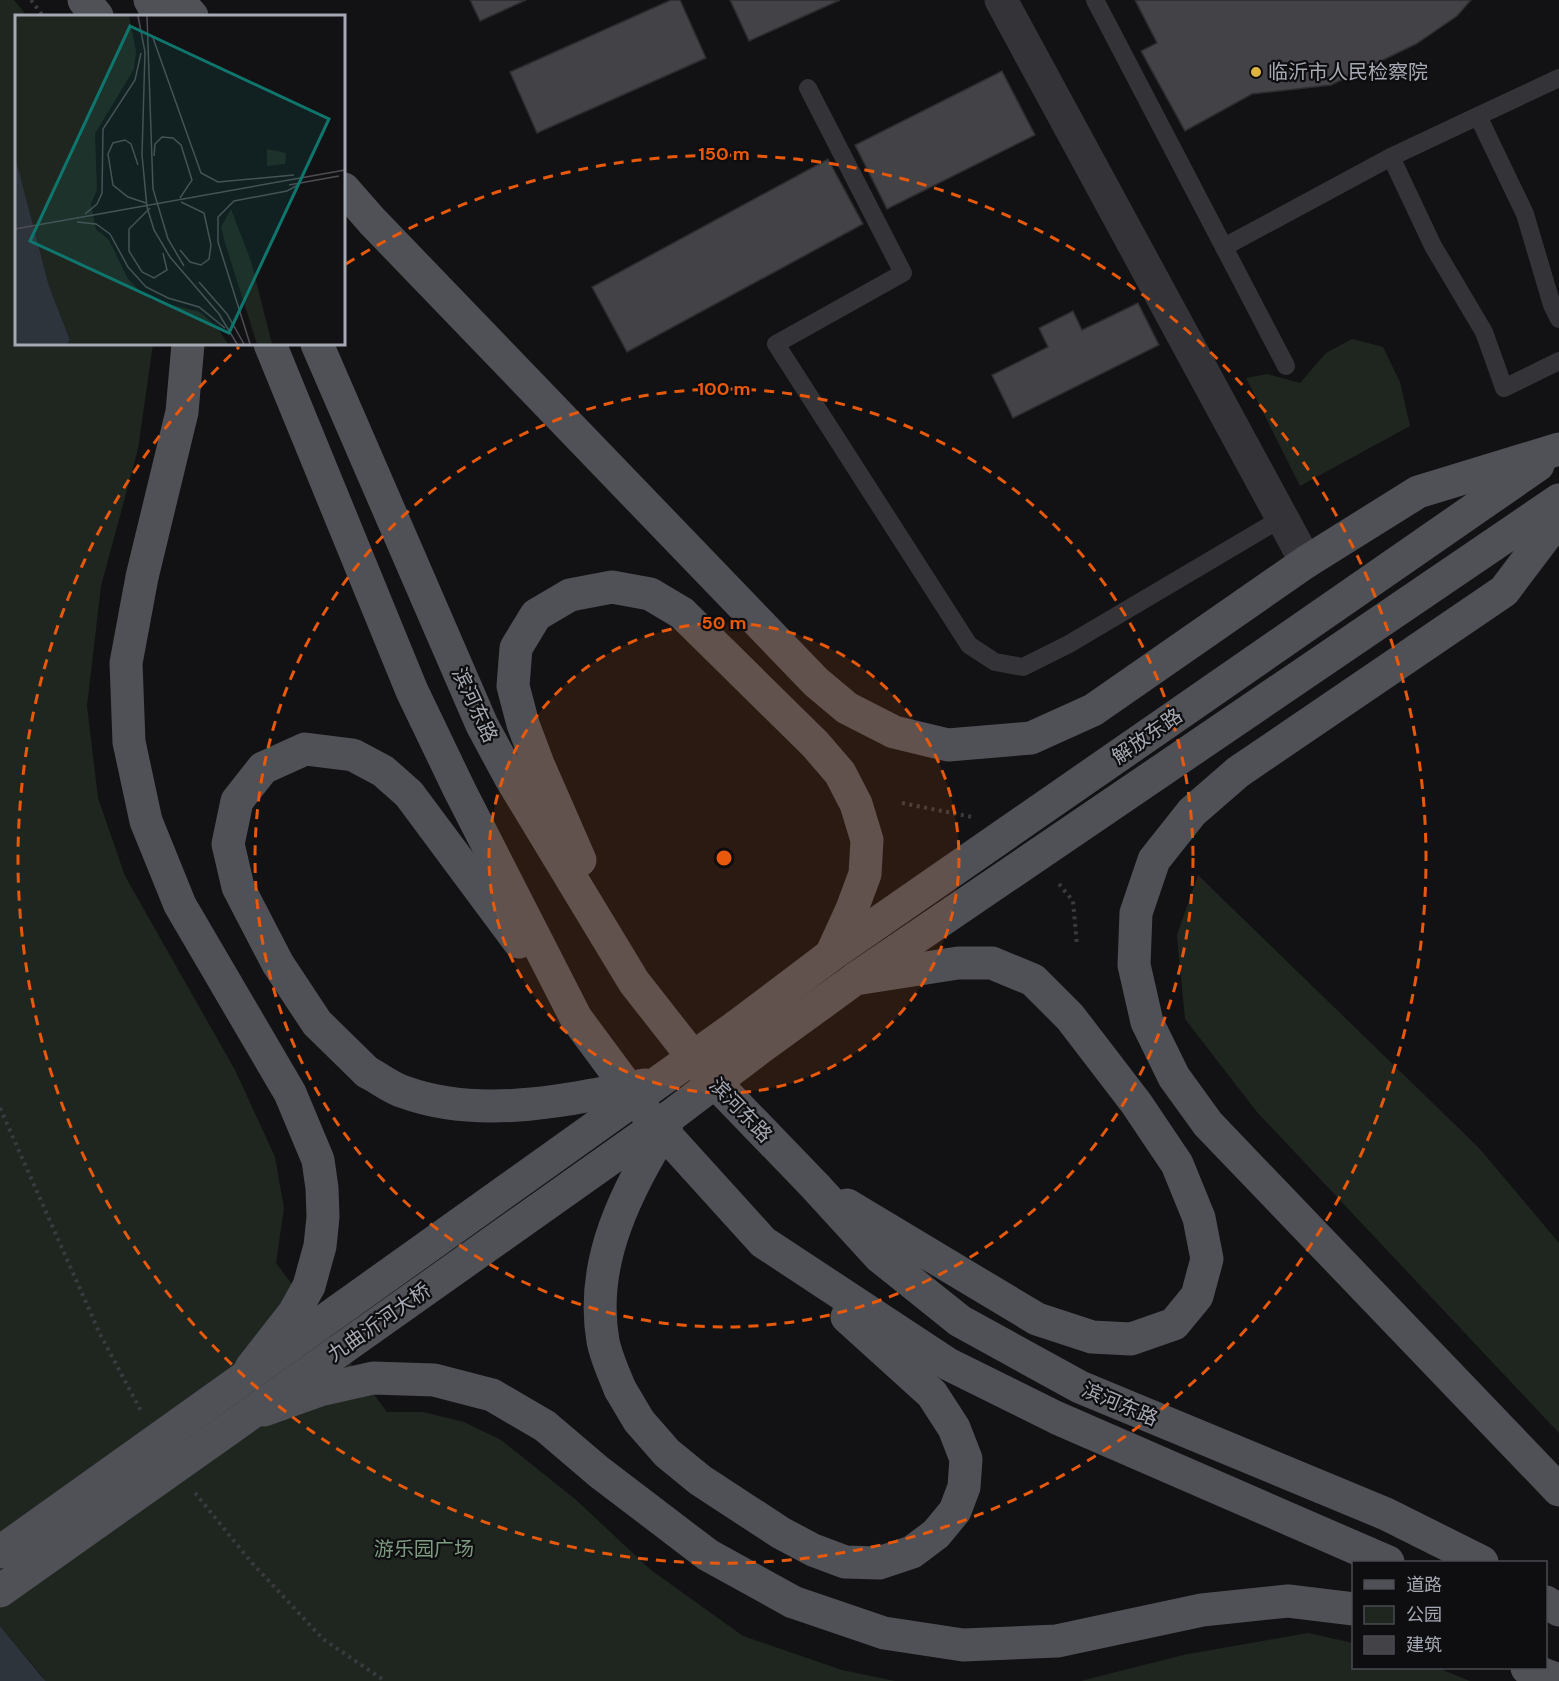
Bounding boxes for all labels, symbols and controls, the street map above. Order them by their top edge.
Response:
inset map [15,15,345,345]
place label: 临沂市人民检察院 [1268,59,1428,85]
marker: 临沂市人民检察院 [1249,65,1263,79]
text: 150 m [698,142,750,166]
text: 100 m [697,377,751,401]
text: 50 m [701,611,747,635]
street label: 滨河东路 [446,663,504,747]
street label: 解放东路 [1107,702,1187,770]
centre of rings [714,848,734,868]
street label: 滨河东路 [704,1072,778,1148]
street label: 九曲沂河大桥 [322,1277,436,1367]
street label: 滨河东路 [1078,1376,1162,1432]
park label: 游乐园广场 [374,1536,474,1562]
legend [1352,1561,1547,1669]
text: 道路 [1406,1573,1442,1597]
text: 公园 [1406,1603,1442,1627]
text: 建筑 [1406,1633,1442,1657]

